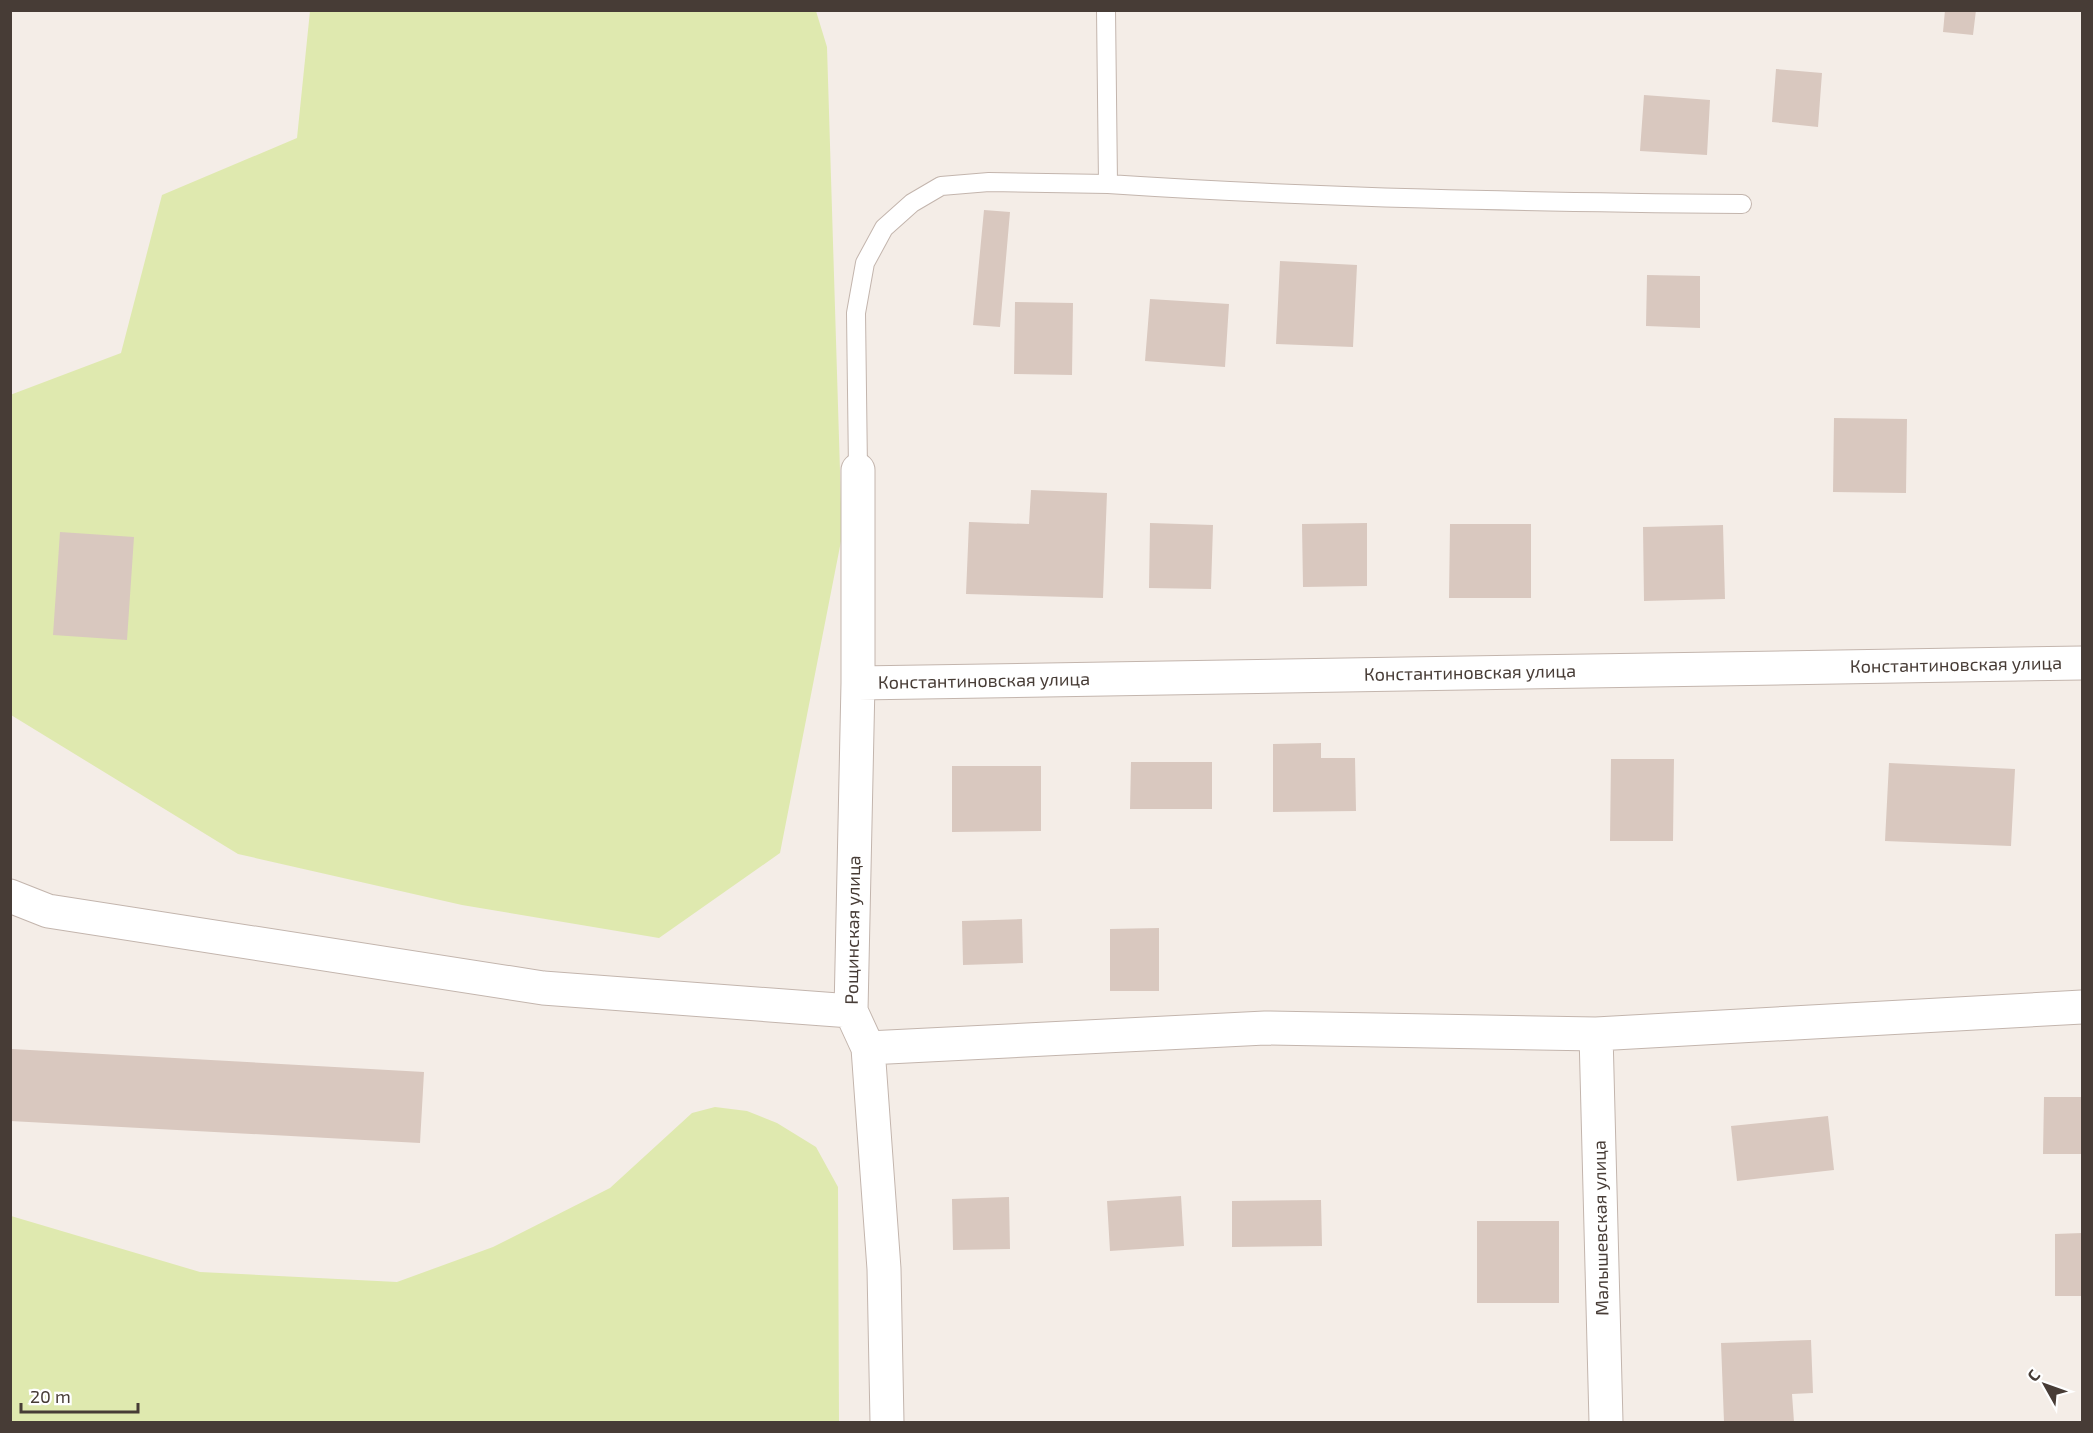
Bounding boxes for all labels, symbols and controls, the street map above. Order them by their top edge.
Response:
street label: Константиновская улица [1850,651,2062,677]
street label: Константиновская улица [1364,659,1576,685]
street label: Константиновская улица [878,667,1090,693]
street label: Рощинская улица [840,855,864,1005]
street label: Малышевская улица [1587,1140,1613,1316]
north arrow [2015,1355,2075,1415]
text: С [2023,1365,2043,1385]
scale bar [21,1376,138,1414]
text: 20 m [30,1385,71,1407]

